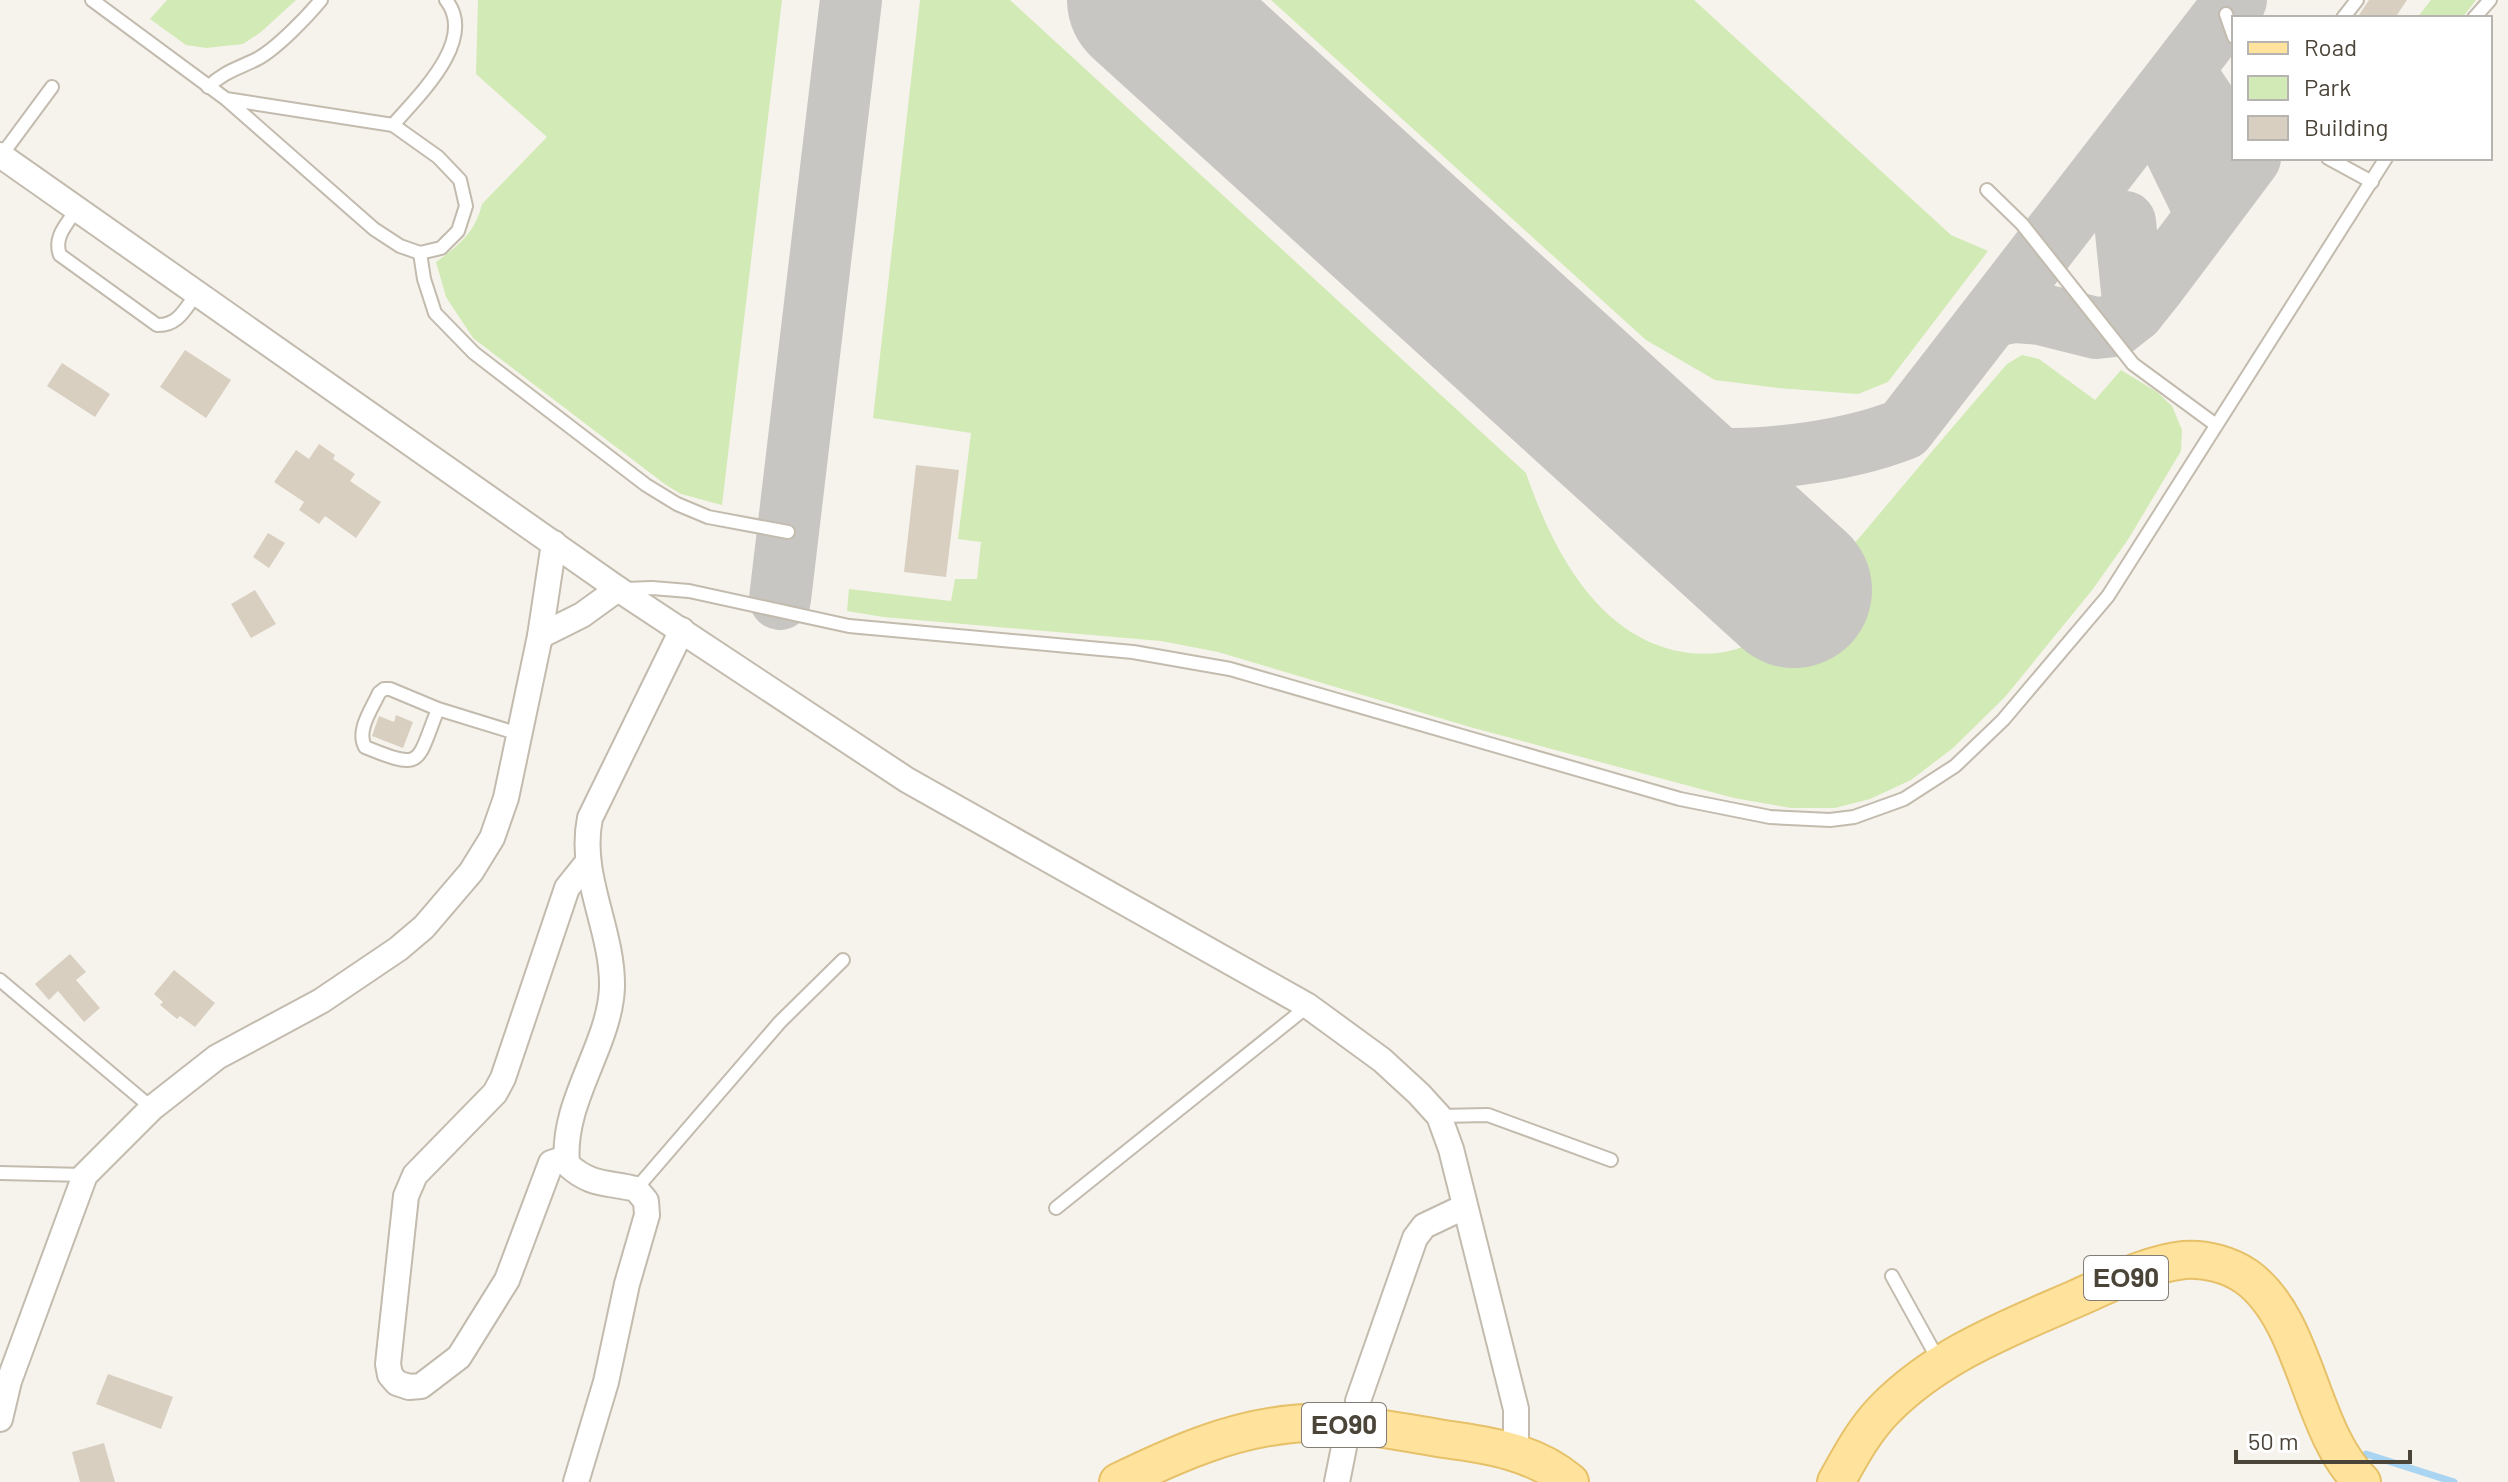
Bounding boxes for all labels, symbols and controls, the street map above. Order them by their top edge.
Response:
legend [2232,16,2492,160]
text: Road [2304,32,2357,61]
text: Park [2304,72,2351,101]
text: Building [2304,112,2388,141]
road number: ΕΟ90 [2084,1256,2168,1300]
road number: ΕΟ90 [1302,1403,1386,1447]
scale bar [2236,1414,2410,1464]
text: 50 m [2248,1426,2299,1455]

